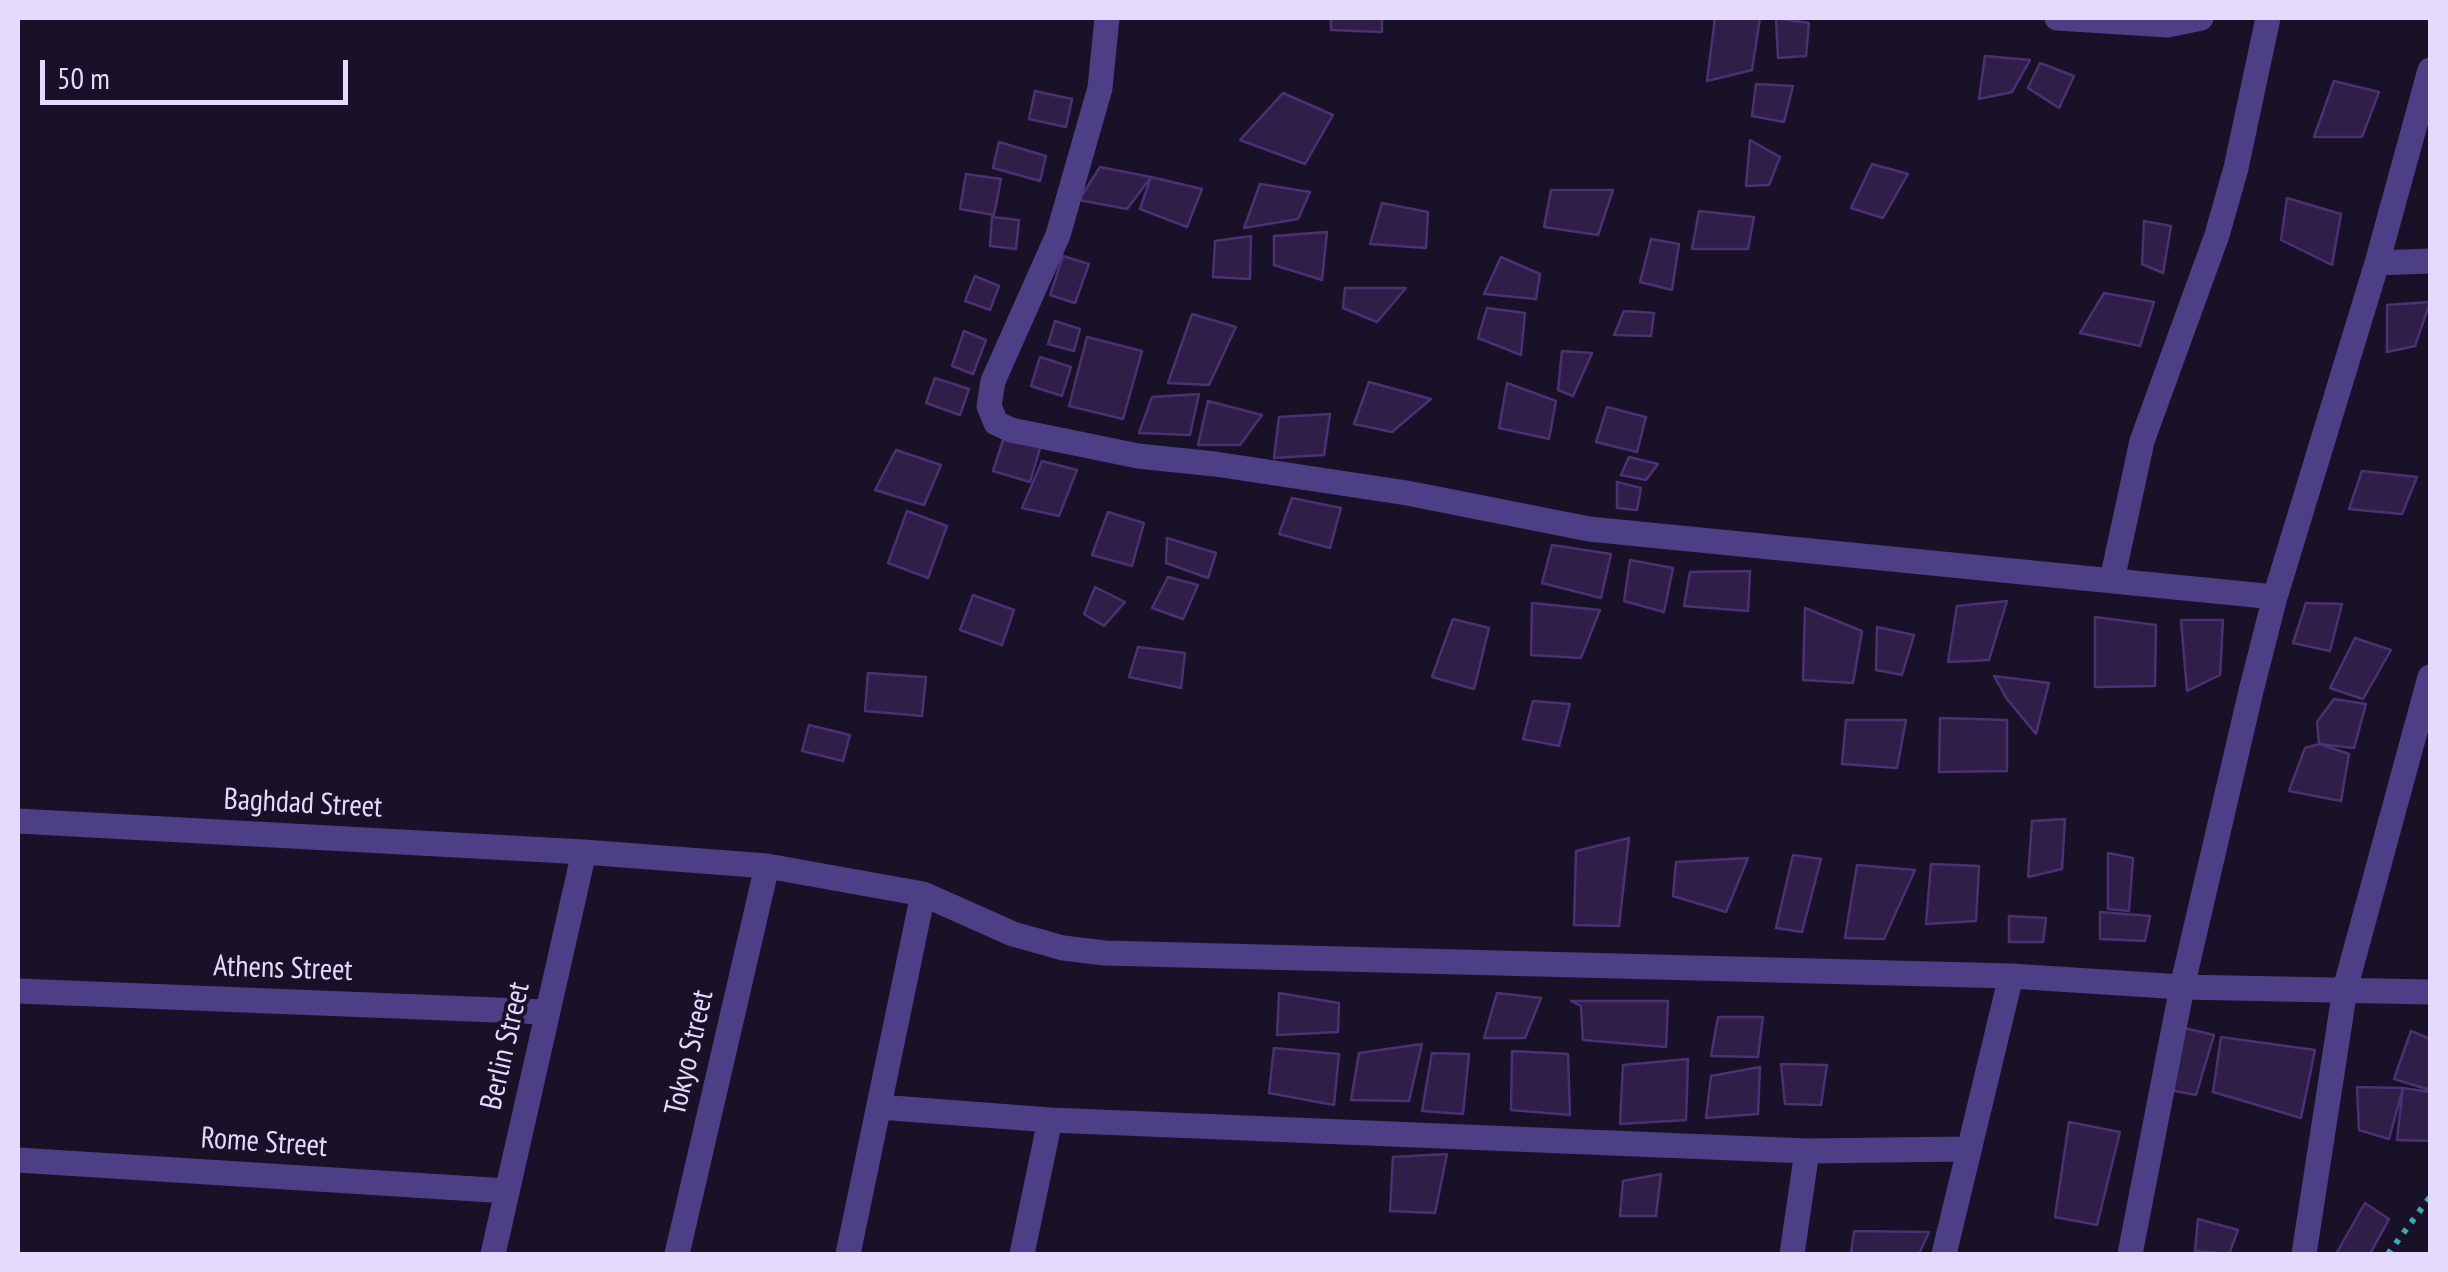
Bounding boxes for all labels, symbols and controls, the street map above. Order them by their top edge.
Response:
scale bar [45,40,352,102]
text: 50 m [57,58,110,97]
street label: Baghdad Street [223,782,383,826]
street label: Athens Street [213,949,353,989]
street label: Berlin Street [474,979,538,1113]
street label: Tokyo Street [658,987,722,1119]
street label: Rome Street [200,1121,328,1165]

